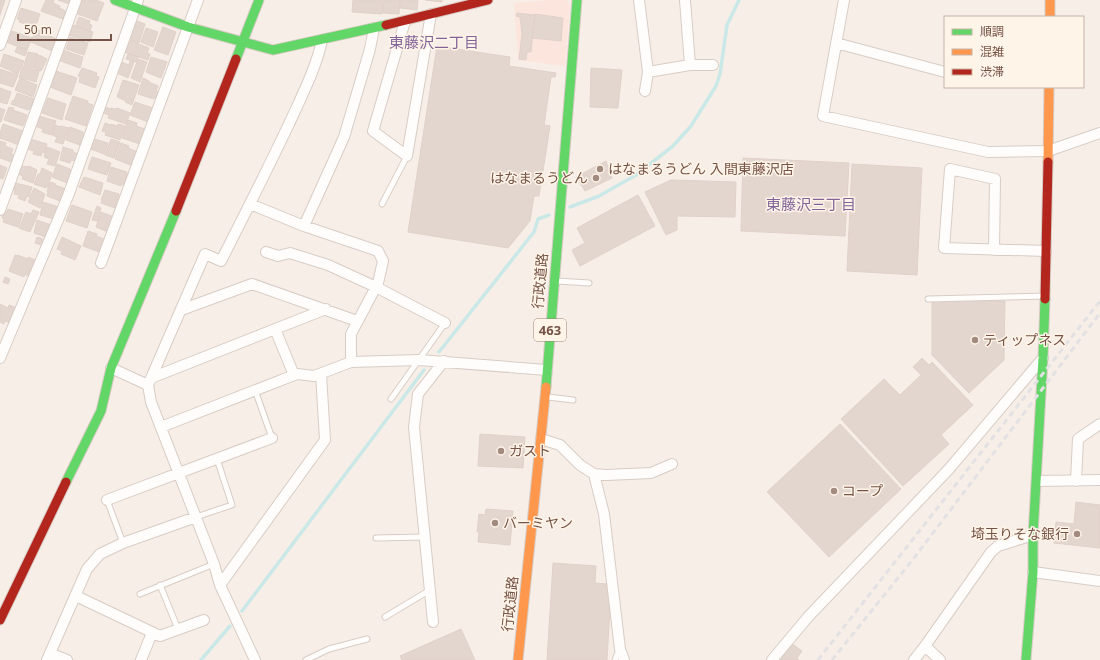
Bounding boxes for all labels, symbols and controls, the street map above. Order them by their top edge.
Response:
scale bar [18,16,111,42]
legend [944,16,1084,88]
text: 50 m [24,21,52,38]
text: 順調 [980,23,1004,40]
district label: 東藤沢二丁目 [389,32,479,52]
text: 混雑 [980,43,1004,60]
text: 渋滞 [980,63,1004,80]
place label: はなまるうどん 入間東藤沢店 [608,159,794,178]
marker: はなまるうどん 入間東藤沢店 [595,164,605,174]
place label: はなまるうどん [490,168,588,187]
marker: はなまるうどん [591,173,601,183]
district label: 東藤沢三丁目 [766,194,856,214]
street label: 行政道路 [528,252,551,310]
road number: 463 [534,319,566,341]
place label: ティップネス [983,330,1066,349]
marker: ティップネス [970,335,980,345]
place label: ガスト [509,441,551,460]
marker: ガスト [496,446,506,456]
place label: コープ [842,481,883,500]
marker: コープ [829,486,839,496]
place label: バーミヤン [503,513,573,532]
marker: バーミヤン [490,518,500,528]
place label: 埼玉りそな銀行 [971,524,1069,543]
marker: 埼玉りそな銀行 [1072,529,1082,539]
street label: 行政道路 [497,575,522,633]

